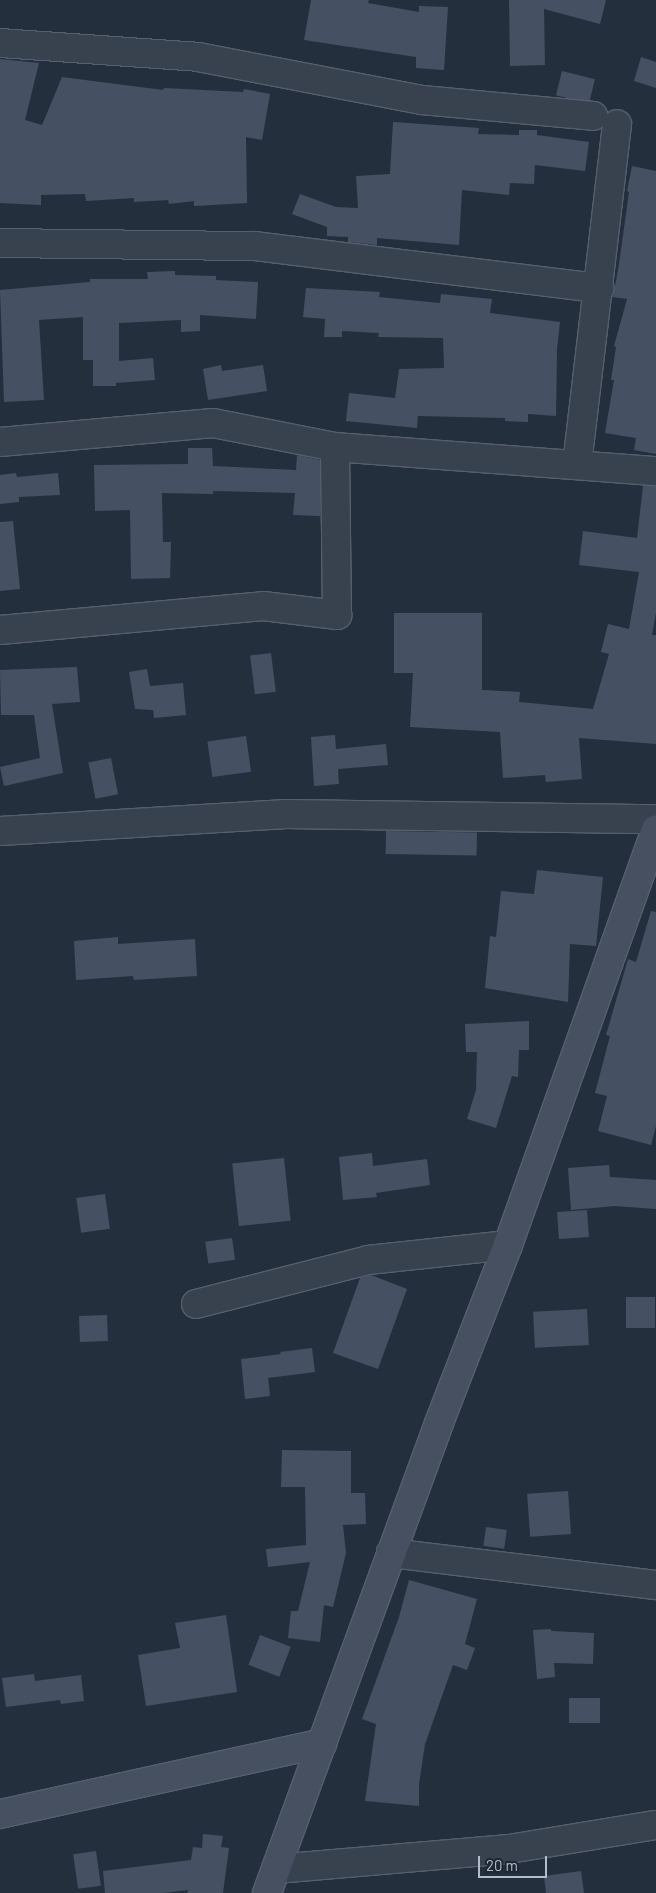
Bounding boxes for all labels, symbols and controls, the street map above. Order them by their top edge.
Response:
scale bar [481,1846,550,1878]
text: 20 m [486,1856,518,1874]

